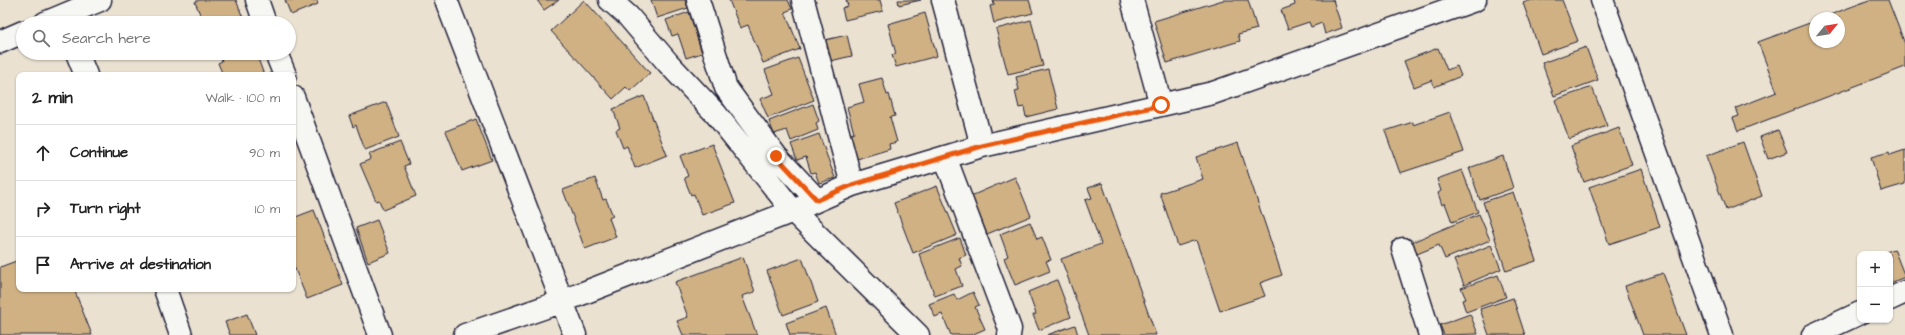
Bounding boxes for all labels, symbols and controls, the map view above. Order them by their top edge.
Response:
north arrow [1809,12,1845,48]
search box [16,16,296,60]
icon: search [30,27,52,49]
text: Search here [62,28,151,49]
text: 2 min [32,86,73,110]
text: Walk · 100 m [206,89,280,107]
route start [1152,96,1170,114]
icon: ahead [32,142,54,164]
text: Continue [70,142,128,163]
text: 90 m [249,144,280,162]
route end [767,147,785,165]
icon: right [32,198,54,220]
text: Turn right [70,198,141,219]
text: 10 m [255,200,280,218]
map controls [1857,251,1893,323]
button: + [1857,251,1893,287]
icon: arrive [32,254,54,276]
text: Arrive at destination [70,254,211,275]
button: − [1857,287,1893,323]

